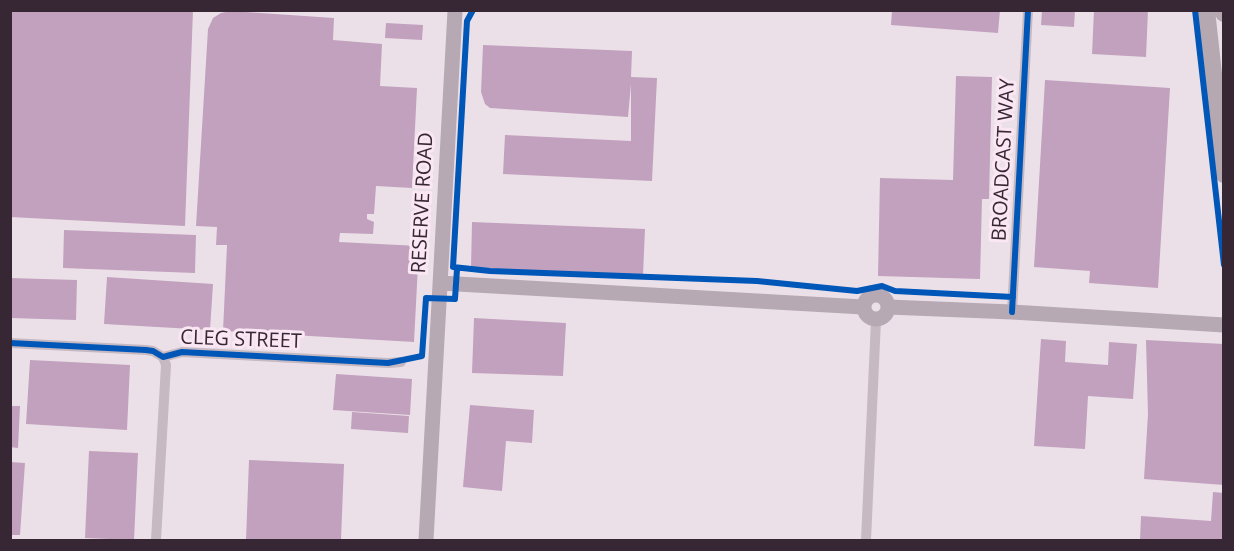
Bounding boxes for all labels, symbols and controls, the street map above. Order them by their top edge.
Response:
street label: BROADCAST WAY [988,78,1020,242]
street label: RESERVE ROAD [407,132,439,274]
street label: CLEG STREET [180,326,302,354]

